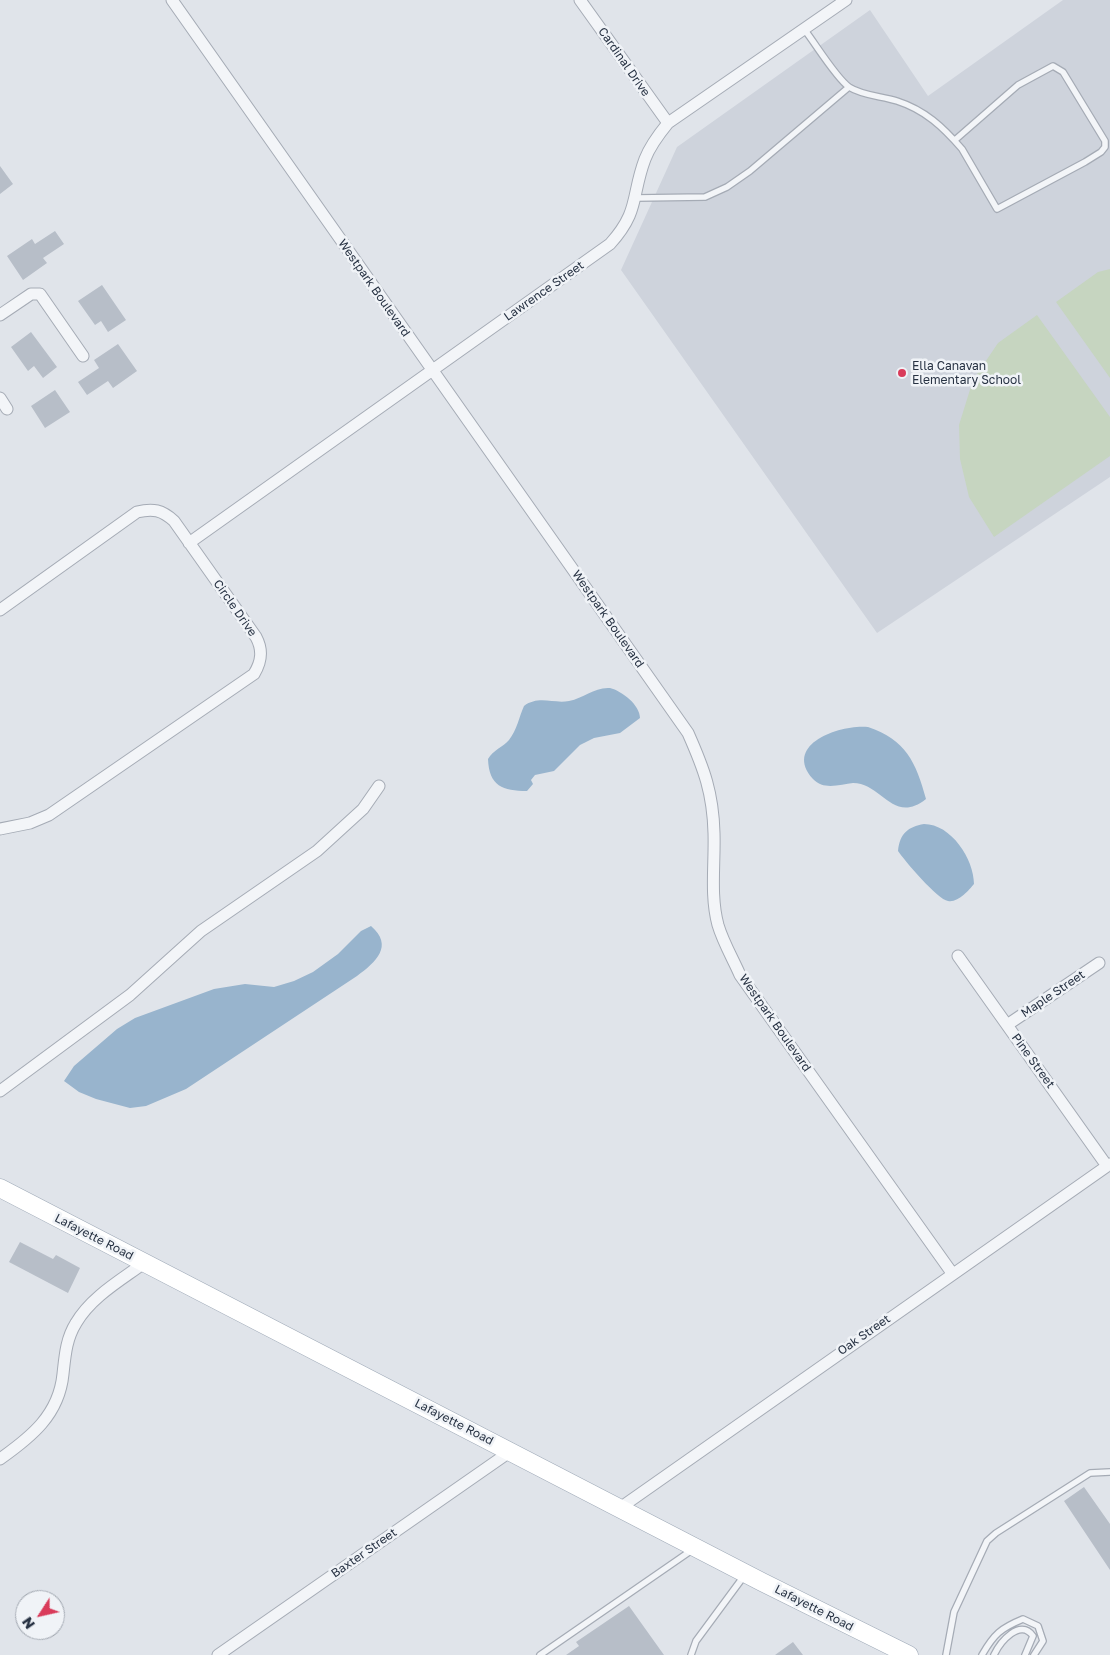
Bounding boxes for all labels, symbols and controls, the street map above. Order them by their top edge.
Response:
street label: Cardinal Drive [595,25,653,99]
street label: Westpark Boulevard [335,236,413,340]
street label: Lawrence Street [501,258,587,324]
place label: Ella Canavan Elementary School [912,359,1021,387]
marker: Ella Canavan Elementary School [896,367,908,379]
street label: Westpark Boulevard [569,567,647,671]
street label: Circle Drive [210,577,260,639]
street label: Maple Street [1018,967,1088,1021]
street label: Westpark Boulevard [736,971,814,1075]
street label: Pine Street [1008,1031,1058,1091]
street label: Lafayette Road [52,1211,136,1263]
street label: Oak Street [835,1312,893,1358]
street label: Lafayette Road [412,1396,496,1448]
street label: Baxter Street [328,1525,400,1581]
street label: Lafayette Road [772,1582,856,1634]
north arrow [15,1590,65,1640]
text: N [18,1614,38,1633]

